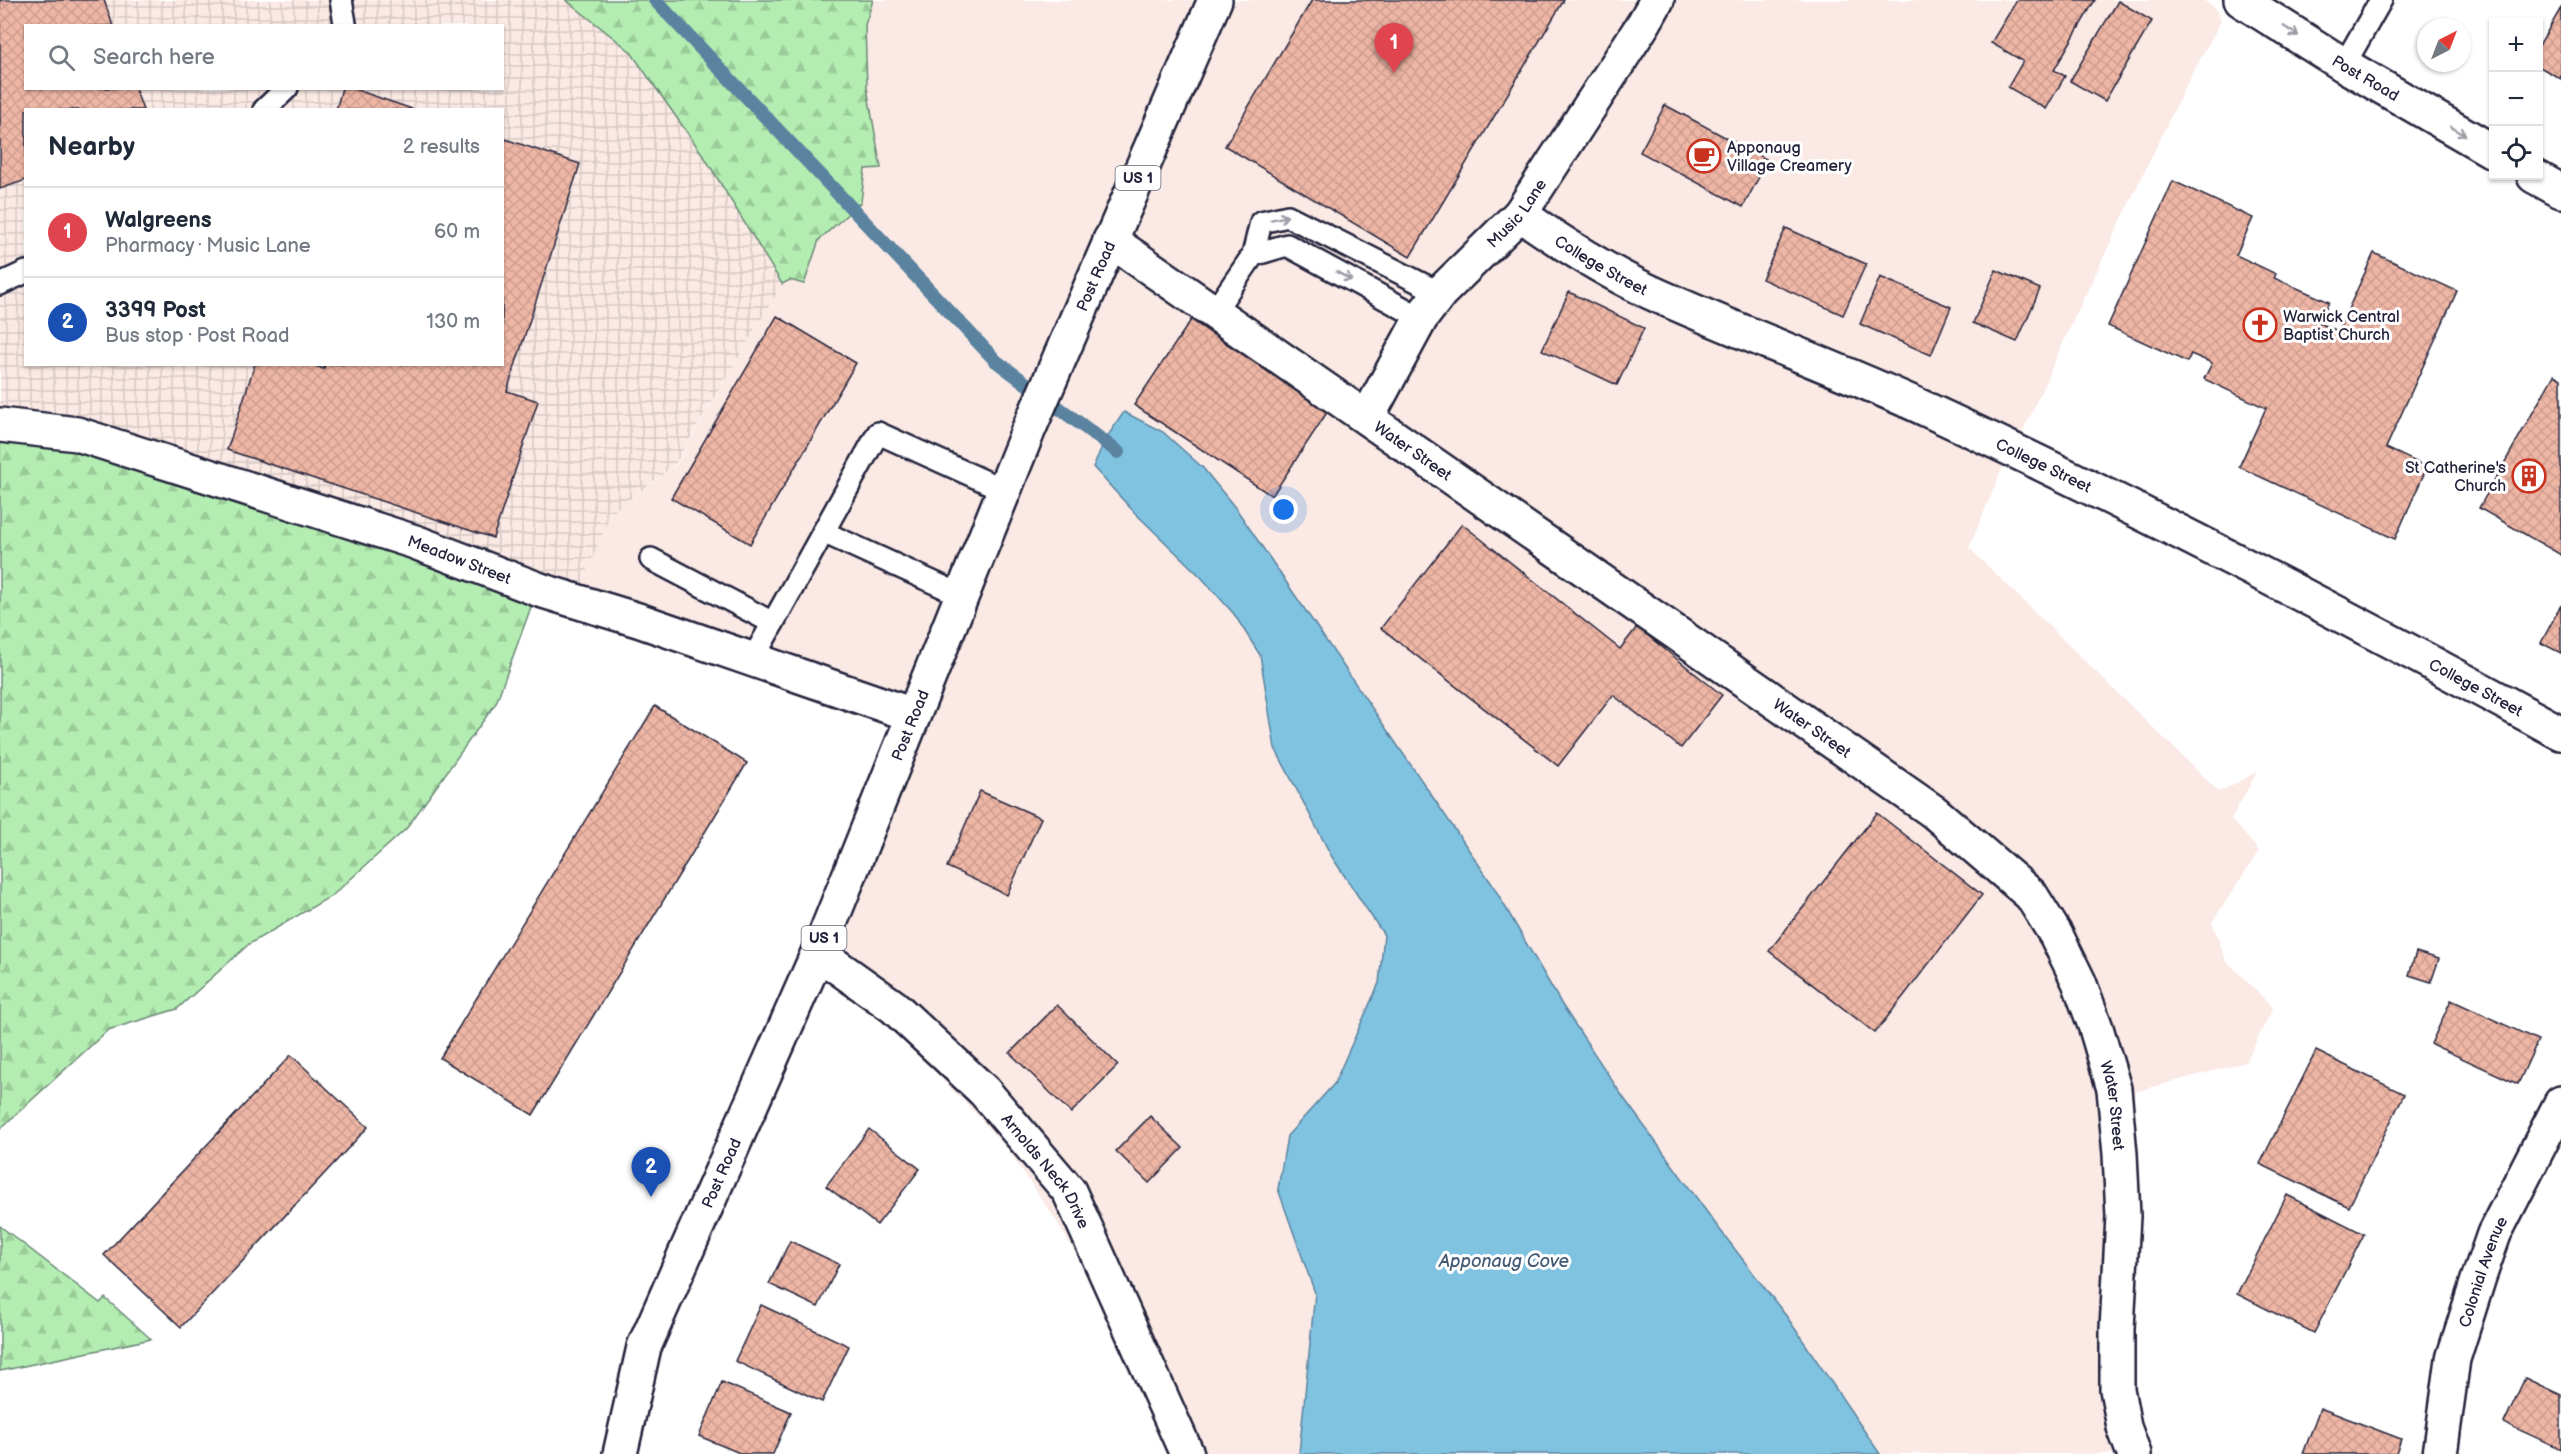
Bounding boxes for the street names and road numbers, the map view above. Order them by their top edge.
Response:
street label: Post Road [2328,52,2402,106]
road number: US 1 [1116,166,1160,190]
street label: Music Lane [1484,175,1551,252]
street label: College Street [1551,232,1650,300]
street label: Post Road [1073,239,1120,315]
street label: Water Street [1370,418,1455,485]
street label: College Street [1992,435,2094,497]
street label: Meadow Street [405,532,513,589]
street label: College Street [2425,655,2526,721]
street label: Post Road [888,688,934,764]
street label: Water Street [1769,695,1854,762]
road number: US 1 [802,926,846,950]
street label: Water Street [2095,1059,2128,1151]
street label: Arnolds Neck Drive [997,1111,1093,1232]
street label: Post Road [699,1136,746,1211]
street label: Colonial Avenue [2456,1213,2513,1330]

